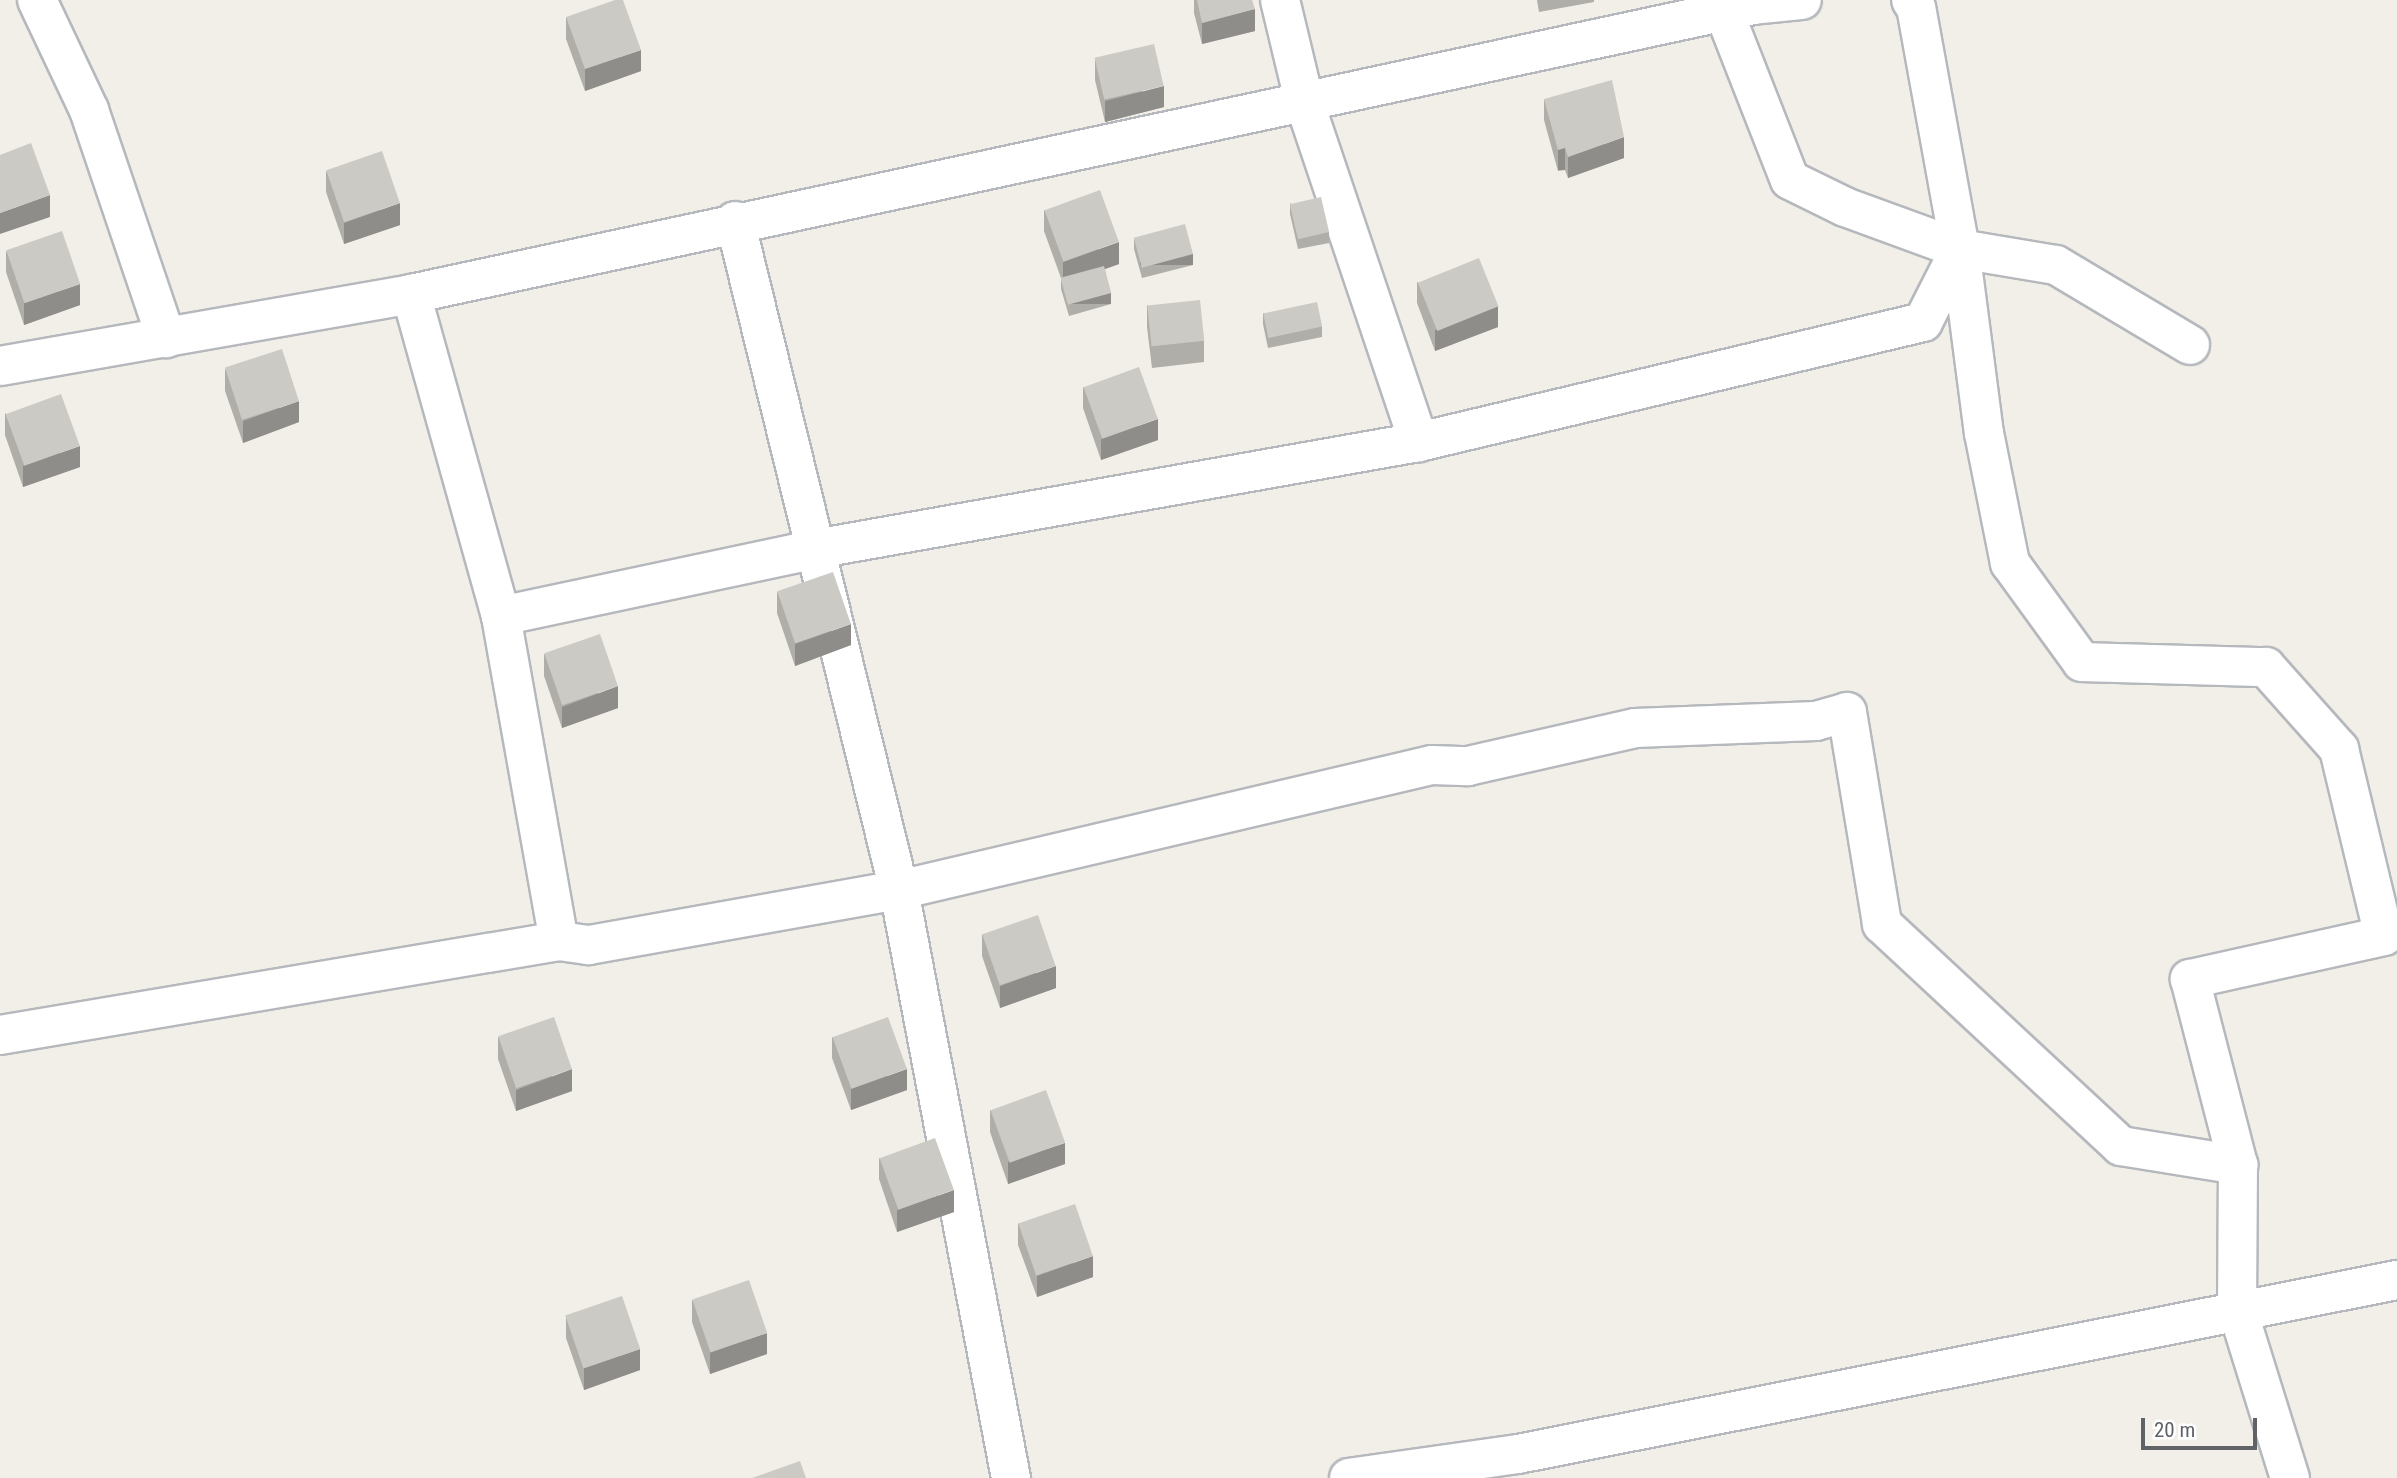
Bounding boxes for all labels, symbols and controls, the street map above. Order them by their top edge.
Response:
scale bar [2145,1404,2260,1448]
text: 20 m [2154,1418,2195,1442]

